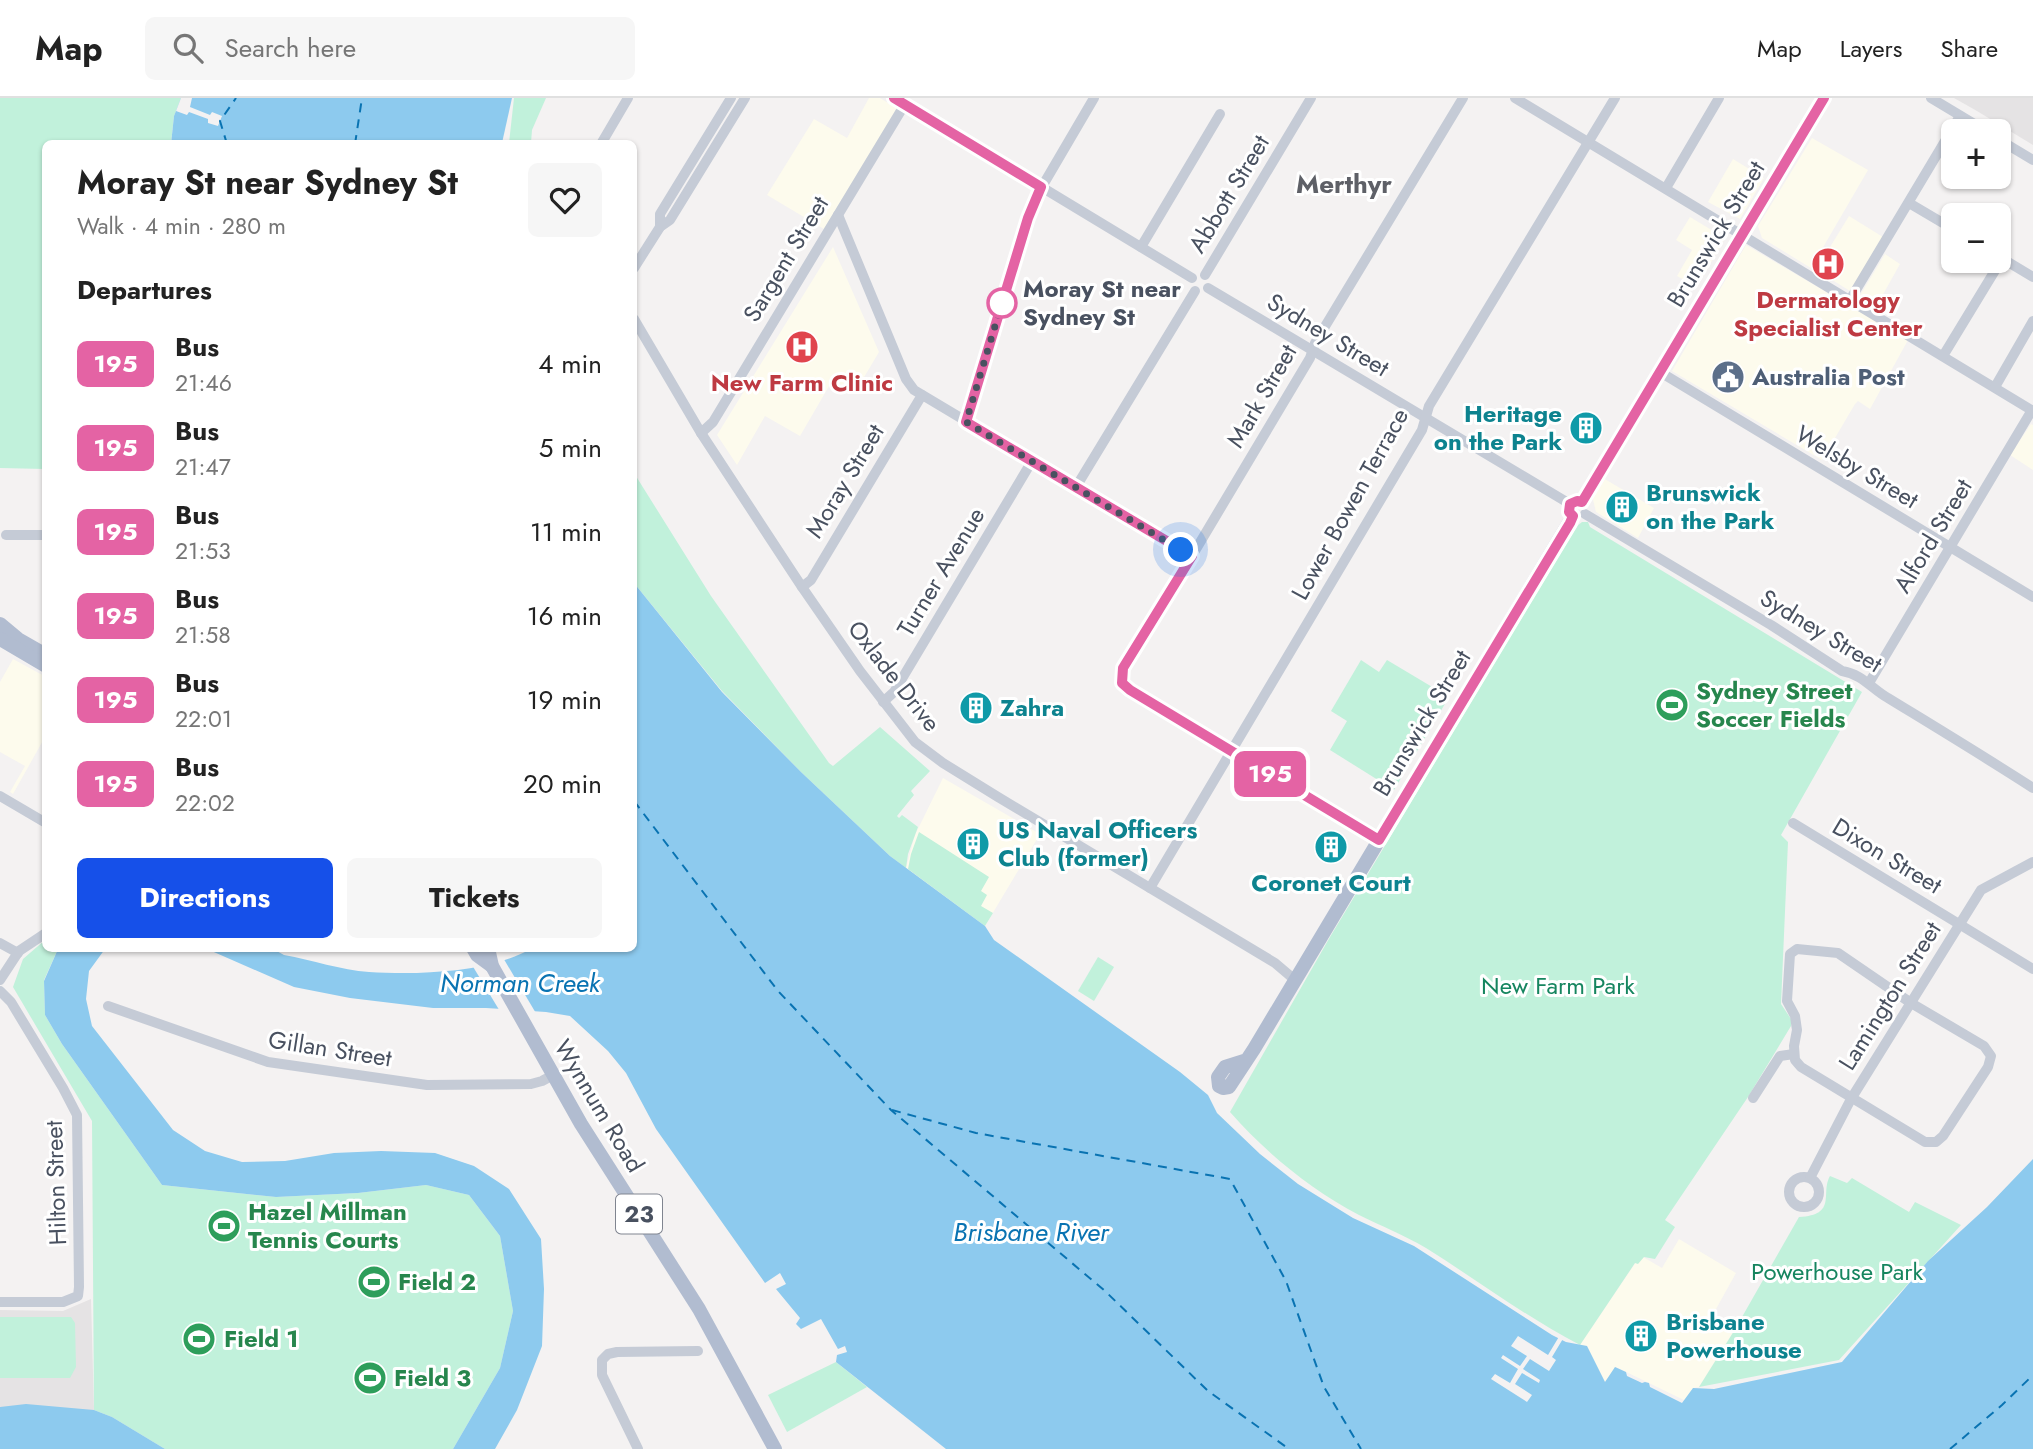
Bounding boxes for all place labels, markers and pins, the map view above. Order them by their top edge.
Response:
hospital icon: Dermatology Specialist Center [1809,245,1847,283]
place label: Moray St near Sydney St [1023,271,1181,334]
place label: Dermatology Specialist Center [1733,282,1923,345]
marker: Moray St near Sydney St [987,288,1017,318]
hospital icon: New Farm Clinic [783,328,821,366]
public building icon: Australia Post [1709,358,1747,396]
place label: Australia Post [1751,359,1905,394]
place label: New Farm Clinic [711,365,893,400]
place label: Heritage on the Park [1434,396,1562,459]
building icon: Heritage on the Park [1567,409,1605,447]
place label: Brunswick on the Park [1646,475,1774,538]
building icon: Brunswick on the Park [1603,488,1641,526]
place label: Sydney Street Soccer Fields [1696,673,1853,736]
sports icon: Sydney Street Soccer Fields [1653,686,1691,724]
building icon: Zahra [957,689,995,727]
place label: Zahra [1000,690,1064,725]
place label: US Naval Officers Club (former) [998,812,1197,875]
building icon: US Naval Officers Club (former) [954,825,992,863]
building icon: Coronet Court [1312,828,1350,866]
place label: Coronet Court [1251,865,1411,900]
place label: Hazel Millman Tennis Courts [248,1194,407,1257]
sports icon: Hazel Millman Tennis Courts [205,1207,243,1245]
sports icon: Field 2 [355,1263,393,1301]
place label: Field 2 [398,1264,476,1299]
place label: Brisbane Powerhouse [1666,1304,1802,1367]
building icon: Brisbane Powerhouse [1622,1317,1660,1355]
sports icon: Field 1 [180,1320,218,1358]
place label: Field 1 [224,1321,298,1356]
sports icon: Field 3 [351,1359,389,1397]
place label: Field 3 [394,1360,471,1395]

